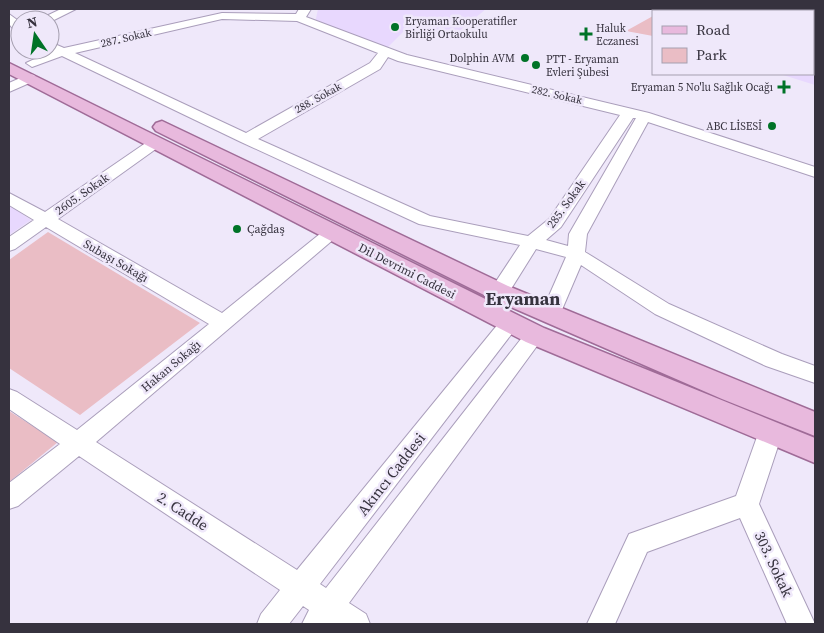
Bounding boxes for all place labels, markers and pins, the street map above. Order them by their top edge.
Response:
place label: Eryaman Kooperatifler Birliği Ortaokulu [405,14,518,42]
marker: Eryaman Kooperatifler Birliği Ortaokulu [389,21,401,33]
place label: Haluk Eczanesi [596,21,639,49]
marker: Haluk Eczanesi [580,28,592,40]
place label: Dolphin AVM [449,51,515,66]
marker: Dolphin AVM [519,52,531,64]
place label: PTT - Eryaman Evleri Şubesi [546,52,619,80]
marker: PTT - Eryaman Evleri Şubesi [530,59,542,71]
place label: Eryaman 5 No'lu Sağlık Ocağı [631,80,773,95]
marker: Eryaman 5 No'lu Sağlık Ocağı [777,80,791,94]
place label: ABC LİSESİ [706,119,762,134]
marker: ABC LİSESİ [766,120,778,132]
place label: Çağdaş [247,221,285,237]
marker: Çağdaş [231,223,243,235]

